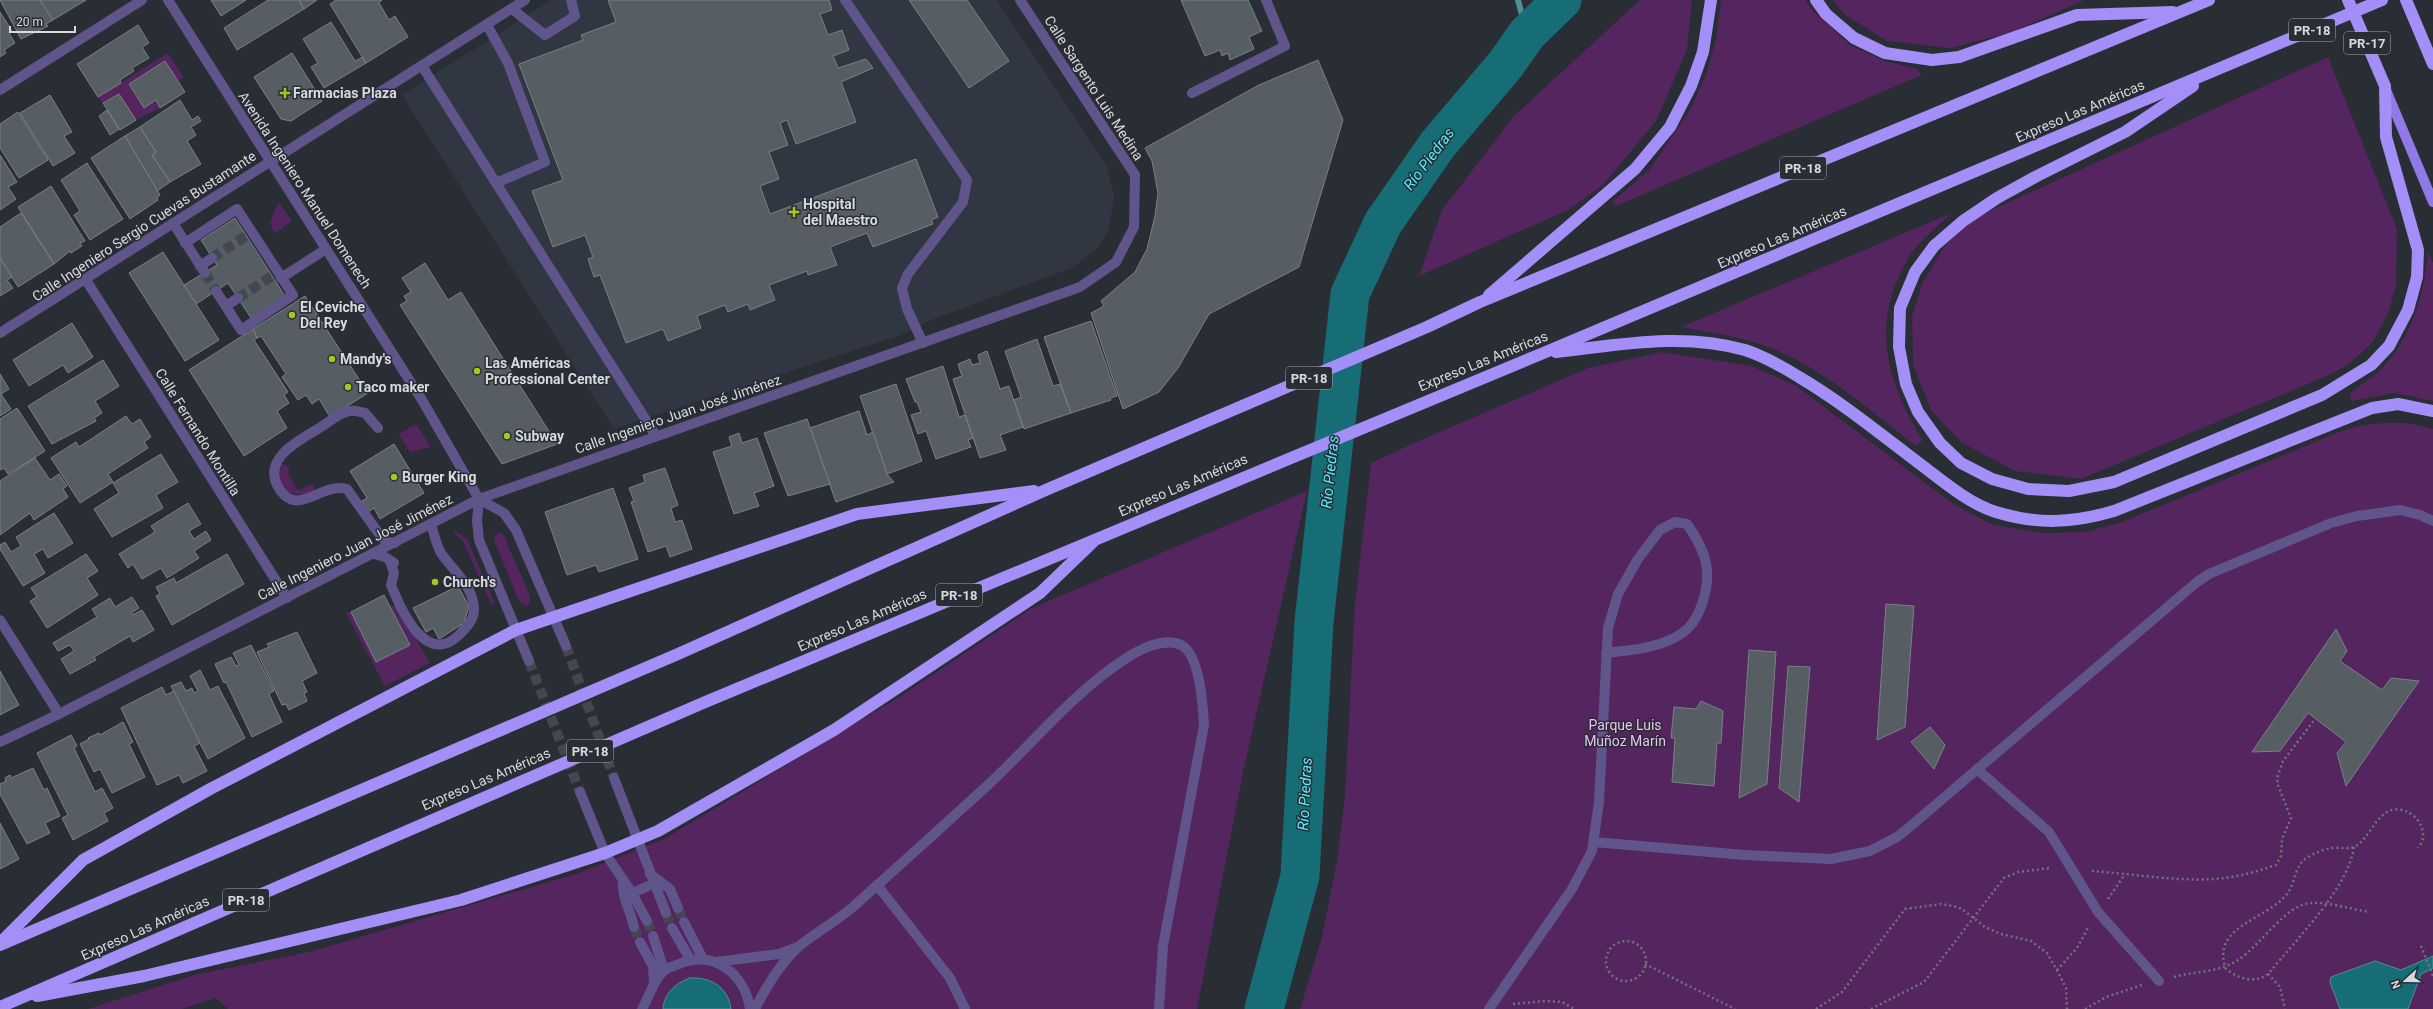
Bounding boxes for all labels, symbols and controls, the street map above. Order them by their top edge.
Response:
scale bar [10,8,75,34]
street label: Calle Sargento Luis Medina [1041,13,1147,163]
text: 20 m [16,15,43,29]
road number: PR-18 [2289,19,2335,41]
road number: PR-17 [2344,32,2390,54]
street label: Expreso Las Américas [2013,77,2147,145]
place label: Farmacias Plaza [293,85,397,101]
marker: Farmacias Plaza [280,88,290,98]
street label: Avenida Ingeniero Manuel Domenech [235,89,375,291]
water label: Río Piedras [1400,124,1458,194]
street label: Calle Ingeniero Sergio Cuevas Bustamante [29,148,259,304]
road number: PR-18 [1780,157,1826,179]
place label: Hospital del Maestro [803,196,878,228]
street label: Expreso Las Américas [1715,203,1849,271]
marker: Hospital del Maestro [788,206,800,218]
place label: El Ceviche Del Rey [300,299,366,331]
marker: El Ceviche Del Rey [287,310,297,320]
street label: Expreso Las Américas [1416,328,1550,394]
place label: Mandy's [340,351,391,367]
marker: Mandy's [327,354,337,364]
place label: Las Américas Professional Center [485,355,610,387]
street label: Calle Fernando Montilla [152,365,244,499]
marker: Las Américas Professional Center [472,366,482,376]
road number: PR-18 [1286,367,1332,389]
street label: Calle Ingeniero Juan José Jiménez [573,371,783,457]
place label: Taco maker [356,379,429,395]
marker: Taco maker [343,382,353,392]
place label: Subway [515,428,565,444]
marker: Subway [502,431,512,441]
water label: Río Piedras [1317,435,1343,509]
street label: Expreso Las Américas [1116,451,1250,519]
place label: Burger King [402,469,476,485]
marker: Burger King [389,472,399,482]
street label: Calle Ingeniero Juan José Jiménez [255,491,455,603]
place label: Church's [443,574,496,590]
marker: Church's [430,577,440,587]
road number: PR-18 [936,584,982,606]
street label: Expreso Las Américas [795,586,929,654]
park label: Parque Luis Muñoz Marín [1584,717,1666,749]
road number: PR-18 [567,740,613,762]
street label: Expreso Las Américas [419,745,553,813]
water label: Río Piedras [1294,757,1316,831]
road number: PR-18 [223,889,269,911]
street label: Expreso Las Américas [78,893,212,963]
north arrow [2385,961,2425,1001]
text: N [2389,978,2404,990]

